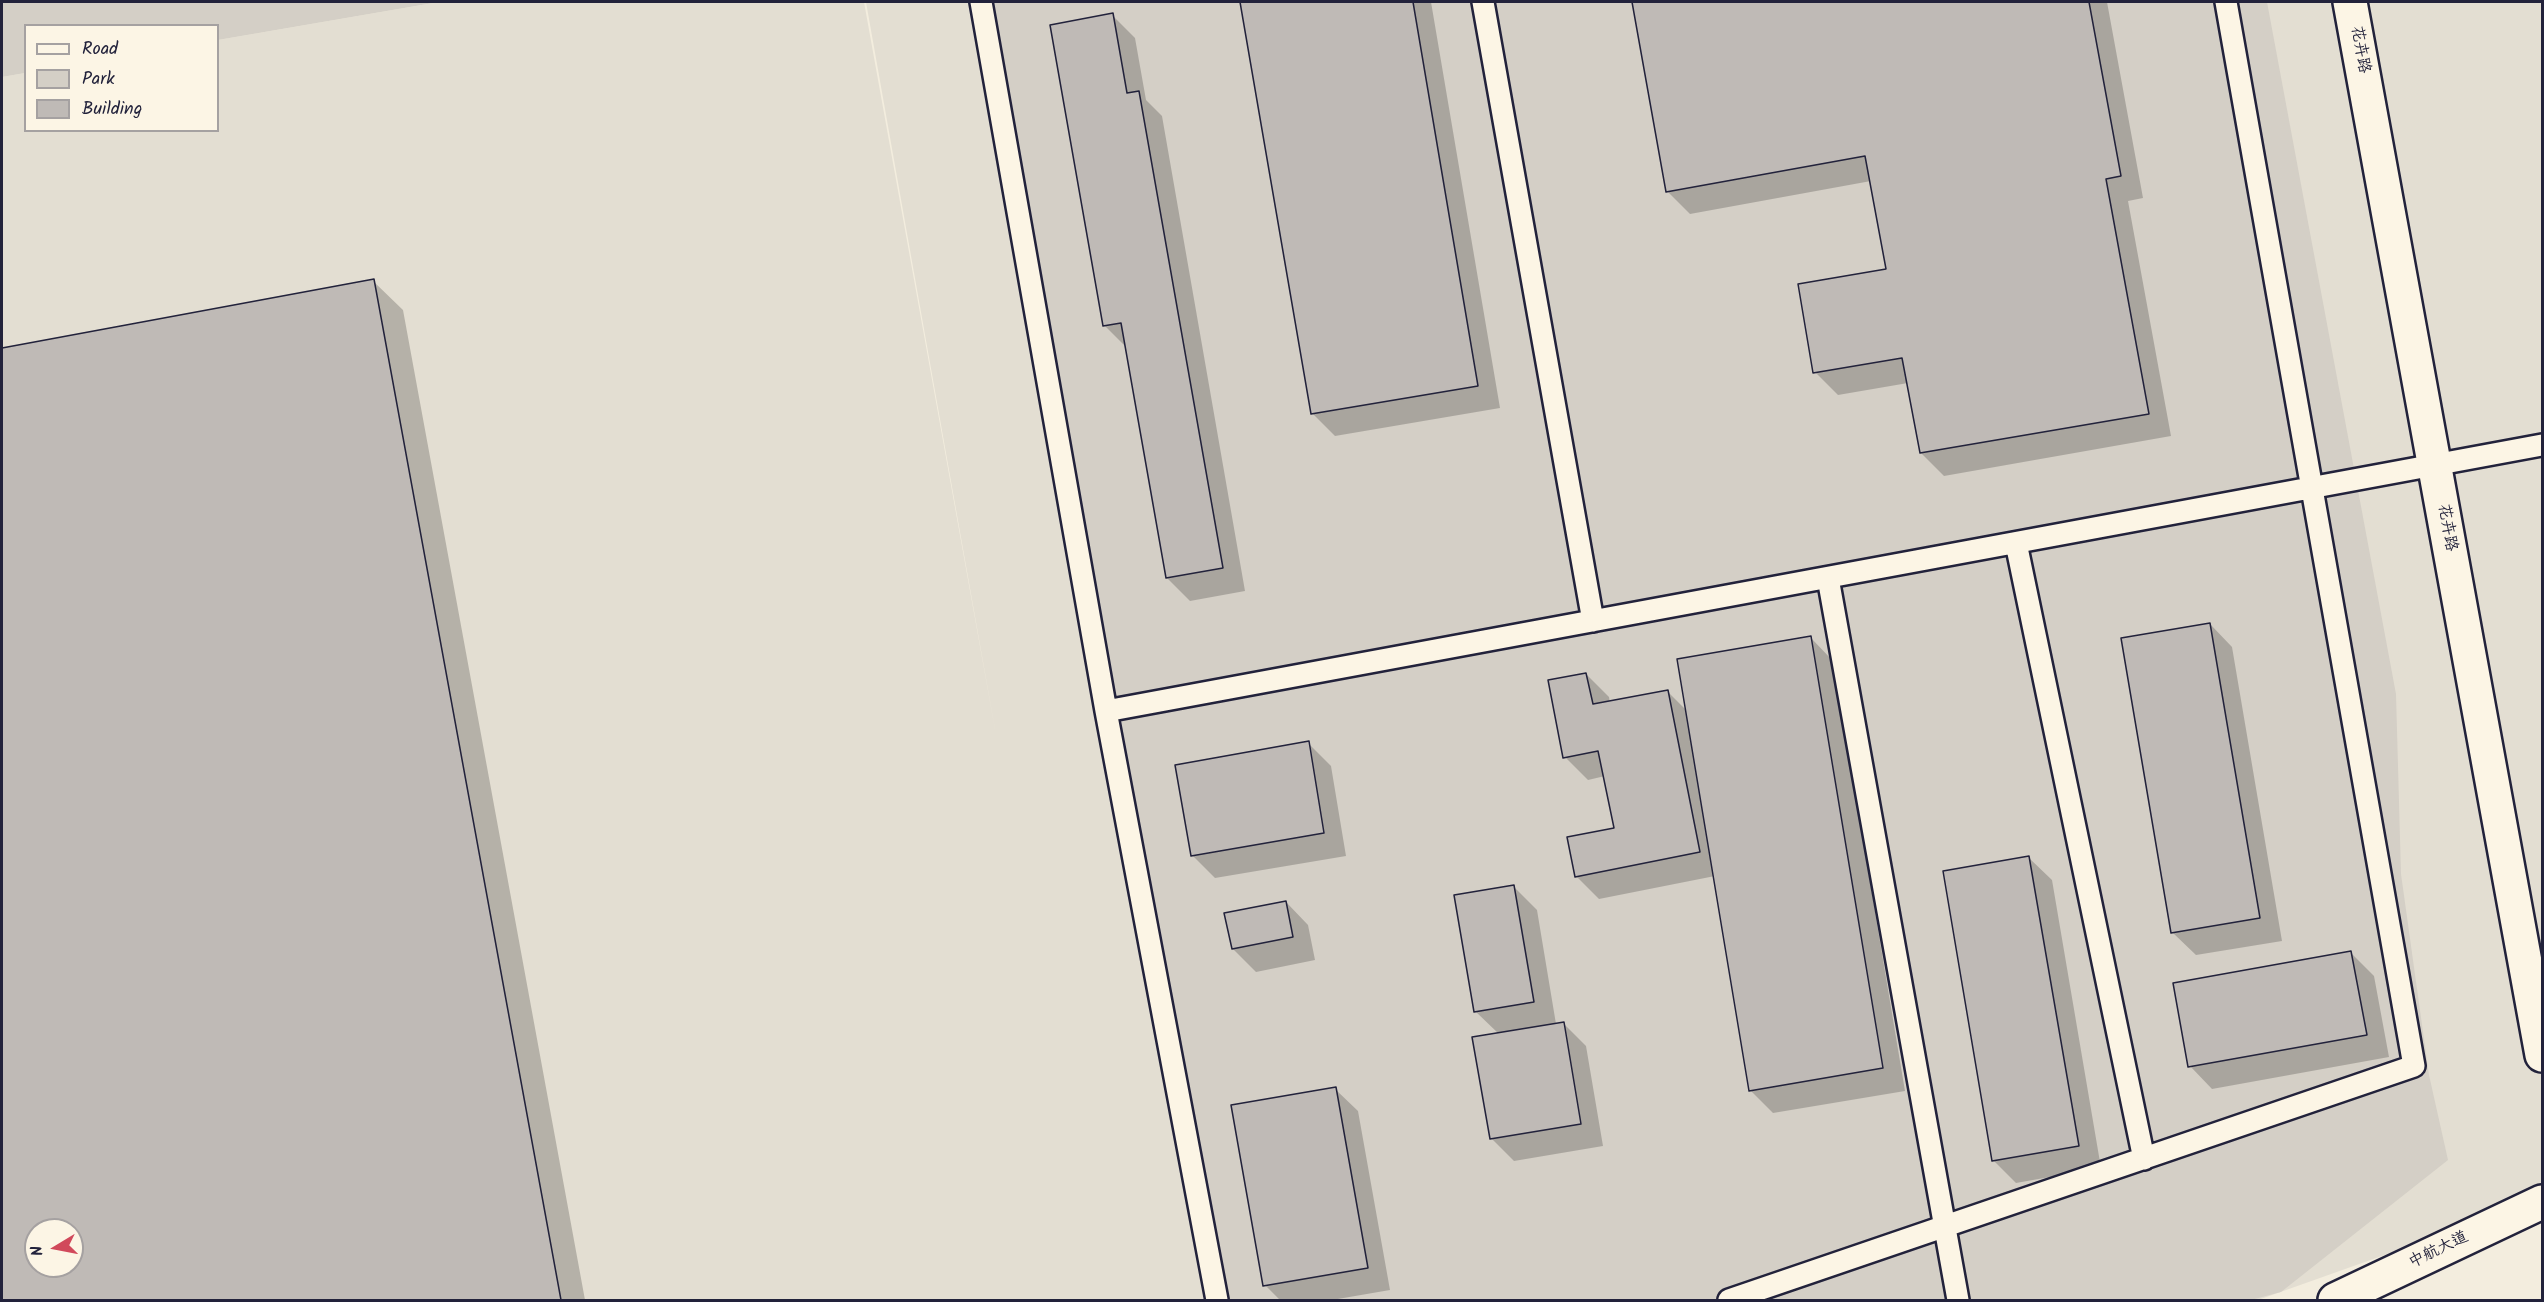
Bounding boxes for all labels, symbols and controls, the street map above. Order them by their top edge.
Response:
legend [24,24,219,132]
street label: 花卉路 [2345,25,2373,75]
text: Road [82,35,118,64]
text: Park [82,65,115,94]
text: Building [82,95,142,124]
street label: 花卉路 [2432,503,2460,553]
north arrow [24,1218,84,1278]
street label: 中航大道 [2406,1228,2472,1274]
text: N [25,1244,51,1258]

